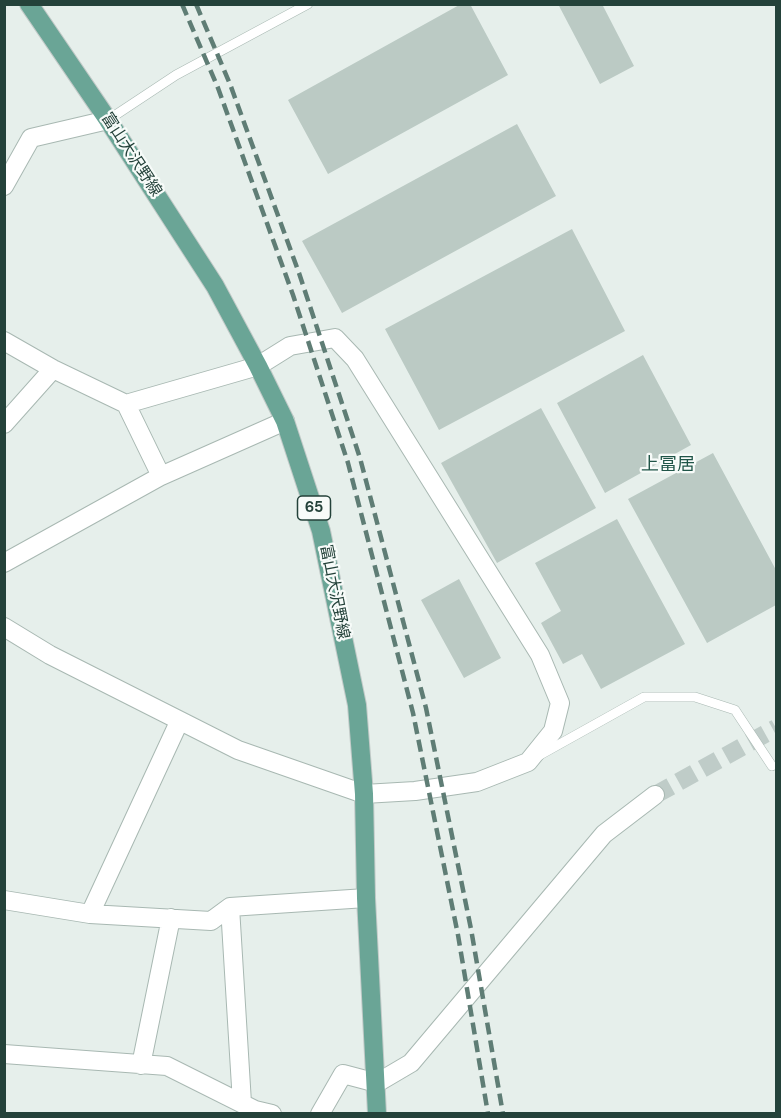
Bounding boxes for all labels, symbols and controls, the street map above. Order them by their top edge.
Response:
street label: 富山大沢野線 [97,110,165,200]
district label: 上冨居 [641,454,695,476]
road number: 65 [298,496,330,520]
street label: 富山大沢野線 [315,543,353,641]

